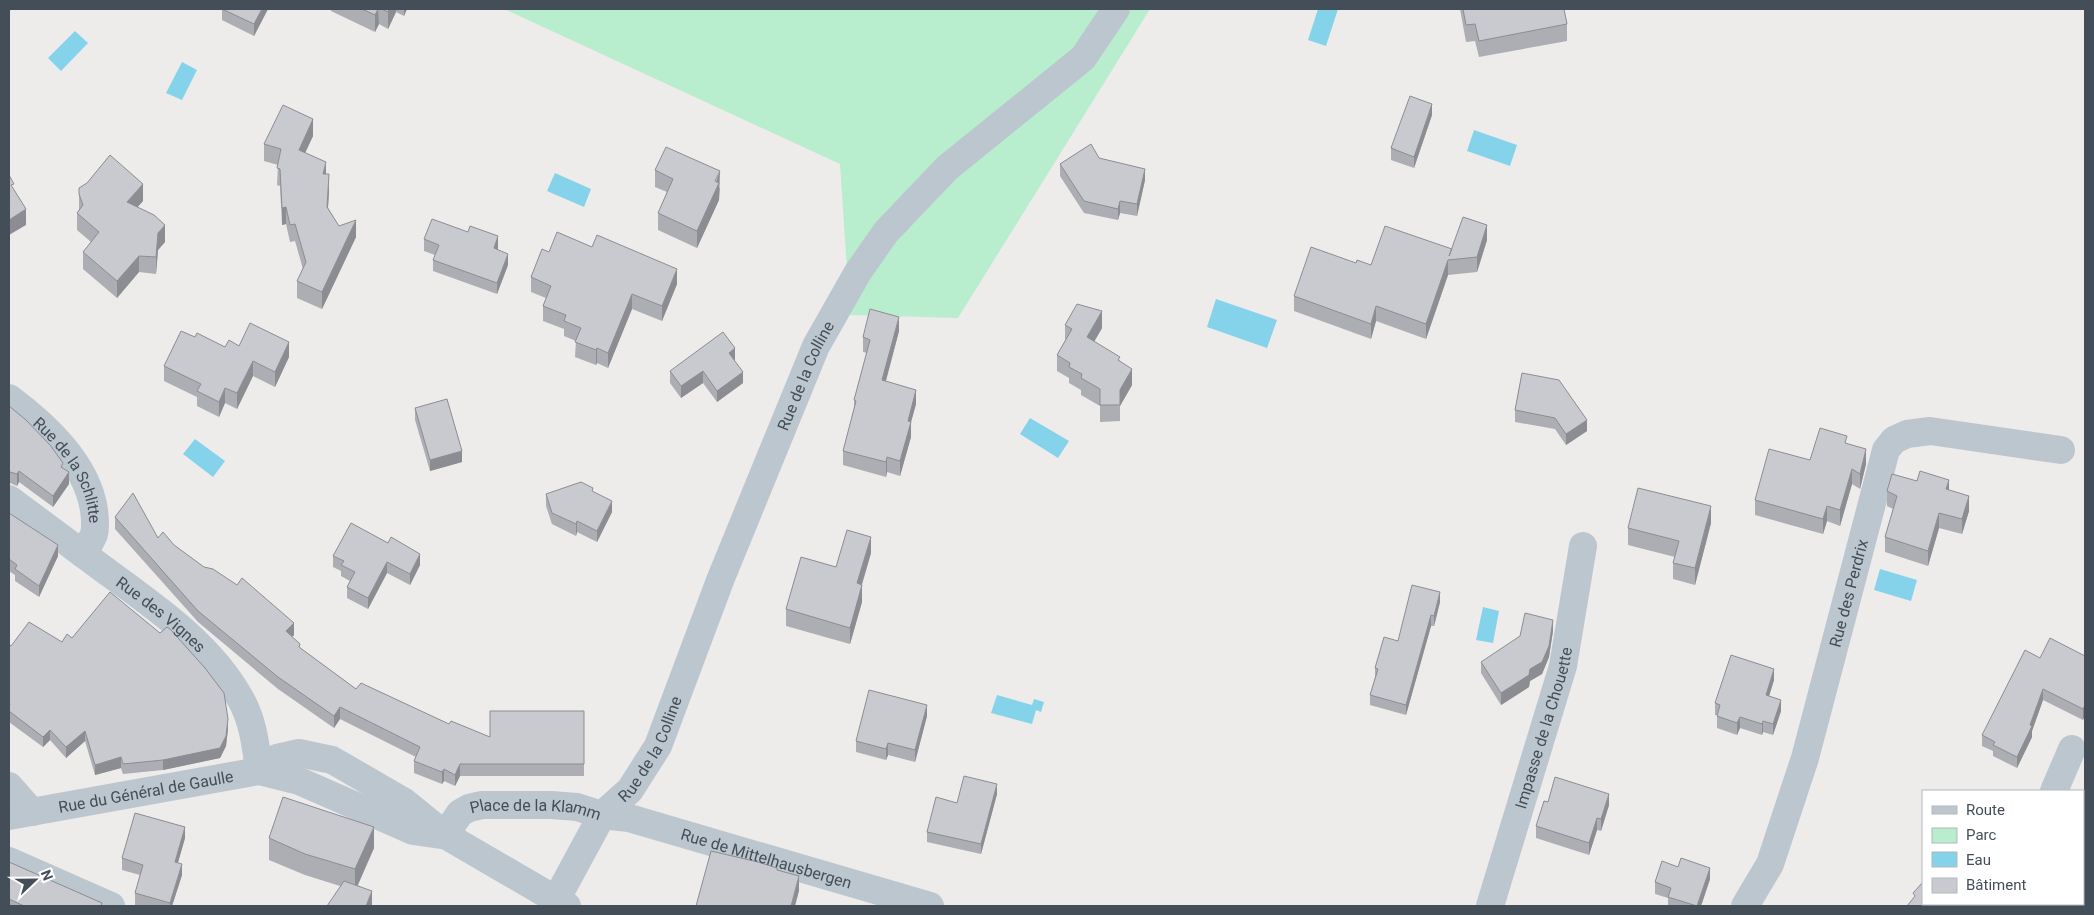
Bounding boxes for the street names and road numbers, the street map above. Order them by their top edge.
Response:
street label: Rue de la Colline [773,318,838,433]
street label: Rue de la Schlitte [29,413,104,524]
street label: Rue des Perdrix [1826,537,1872,649]
street label: Rue des Vignes [112,573,210,656]
street label: Impasse de la Chouette [1511,646,1576,811]
street label: Rue de la Colline [614,694,686,806]
street label: Rue du Général de Gaulle [57,767,235,817]
street label: Place de la Klamm [468,796,603,824]
street label: Rue de Mittelhausbergen [679,825,854,893]

